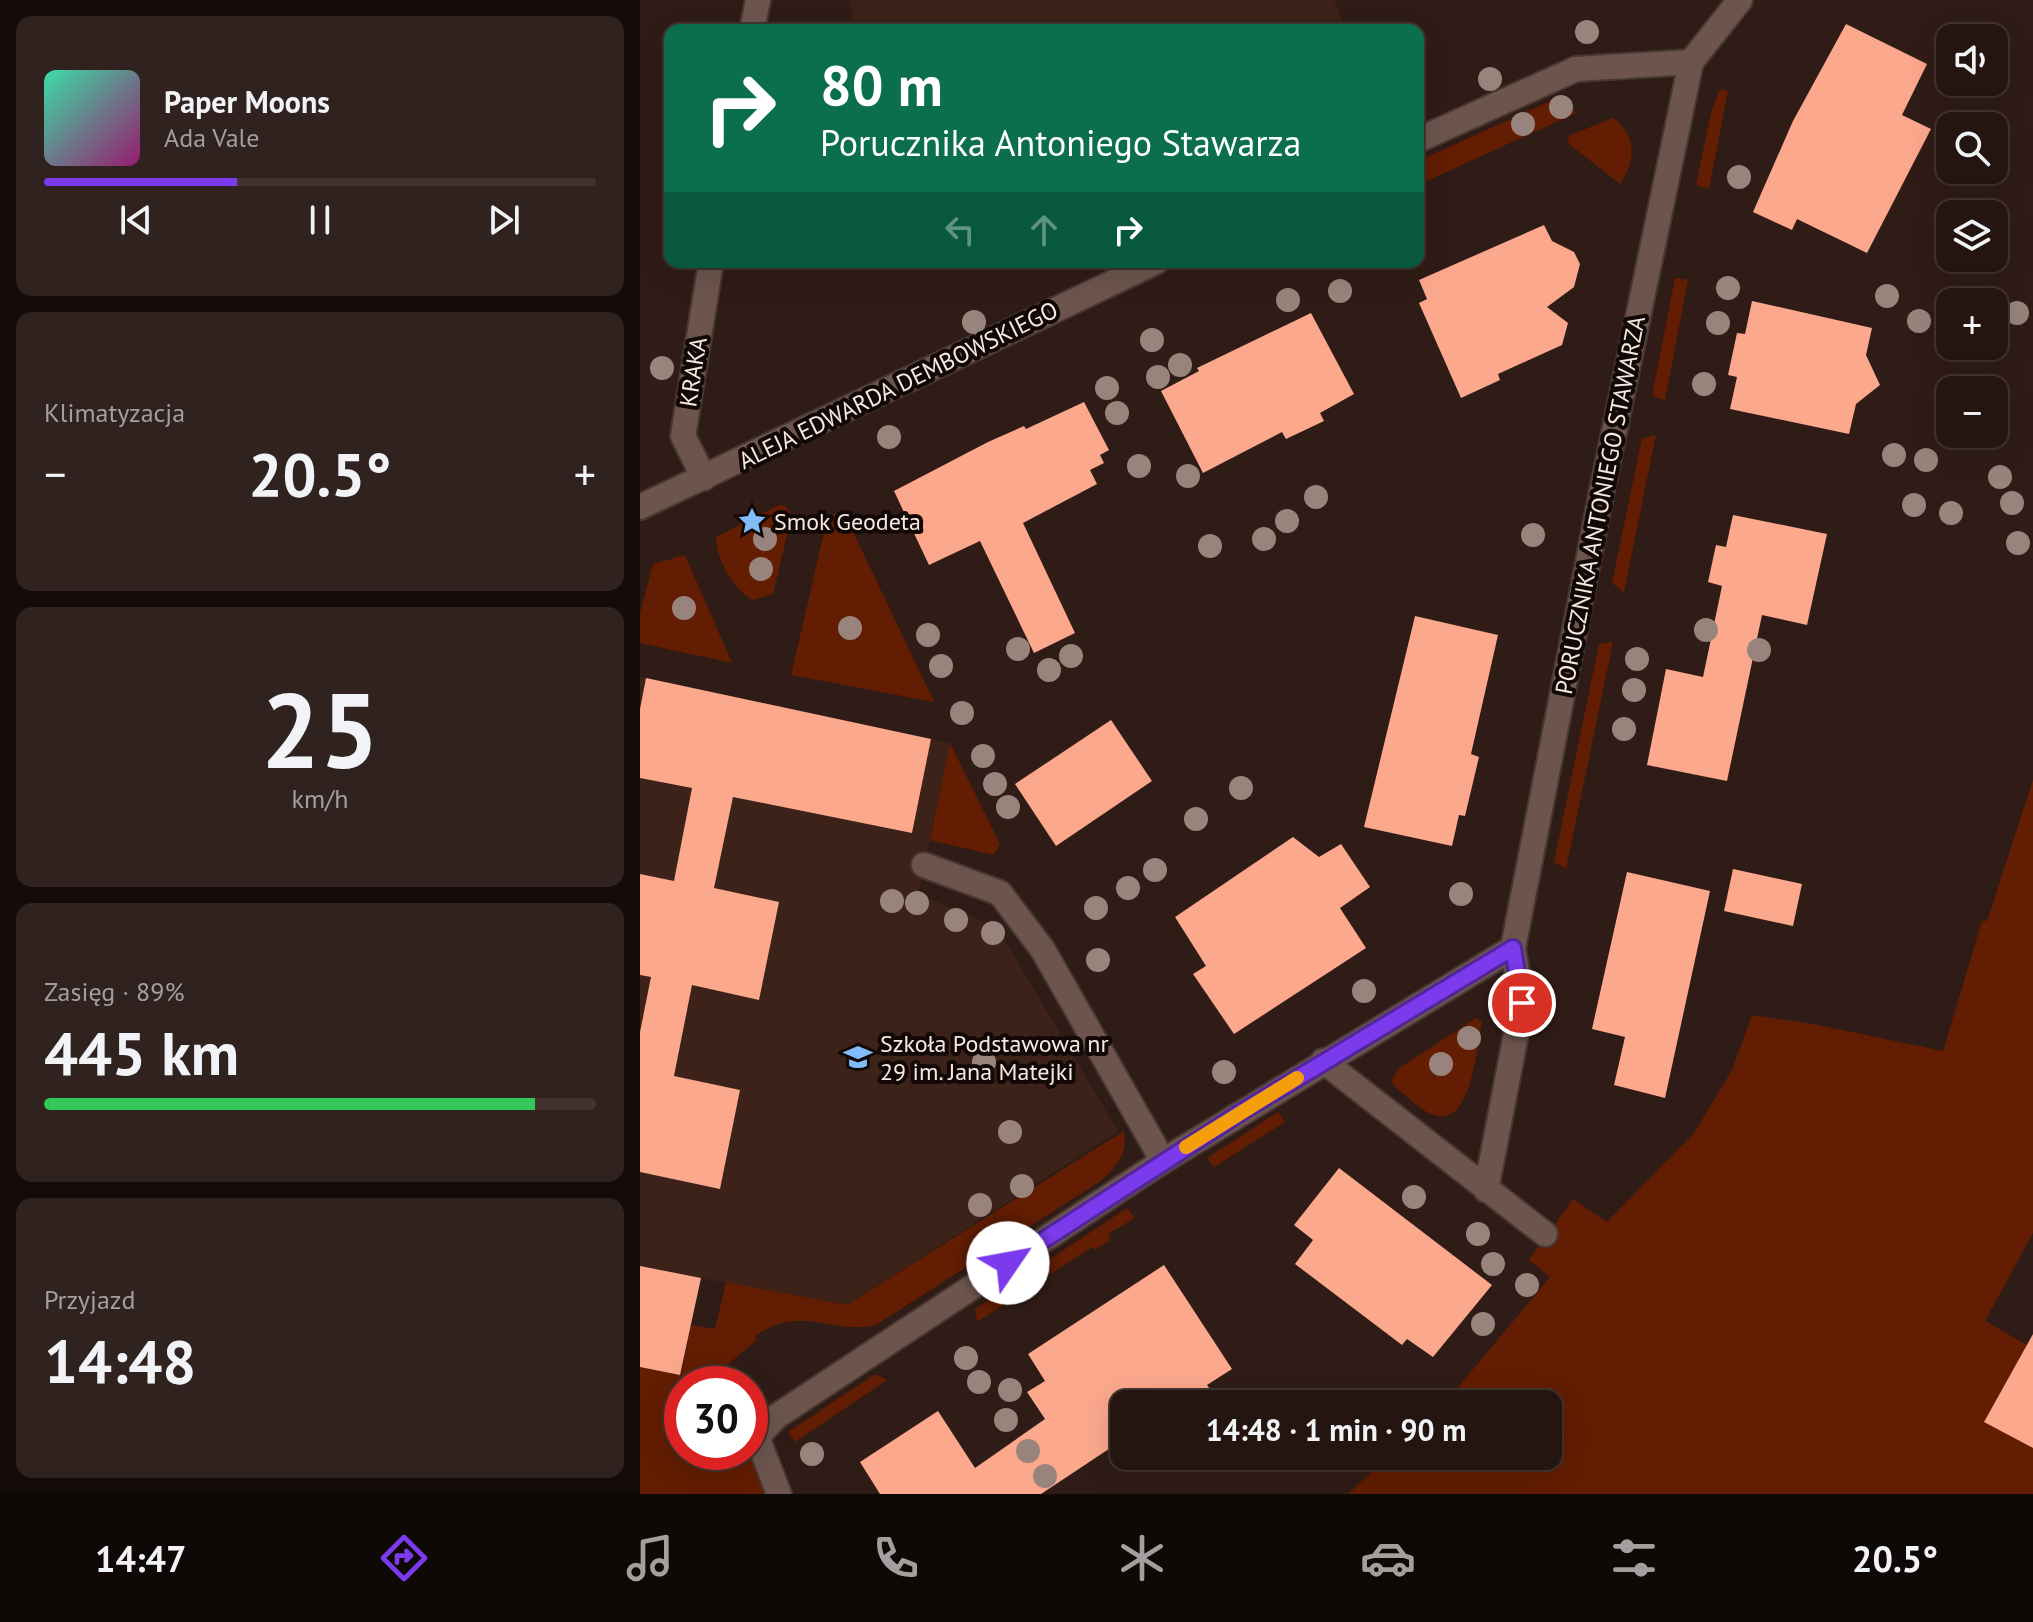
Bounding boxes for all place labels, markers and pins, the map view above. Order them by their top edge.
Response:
place icon: Smok Geodeta [737,506,767,536]
place label: Smok Geodeta [774,506,921,537]
pin [1488,969,1556,1037]
place label: Szkoła Podstawowa nr 29 im. Jana Matejki [880,1028,1109,1087]
school or university icon: Szkoła Podstawowa nr 29 im. Jana Matejki [843,1042,873,1072]

